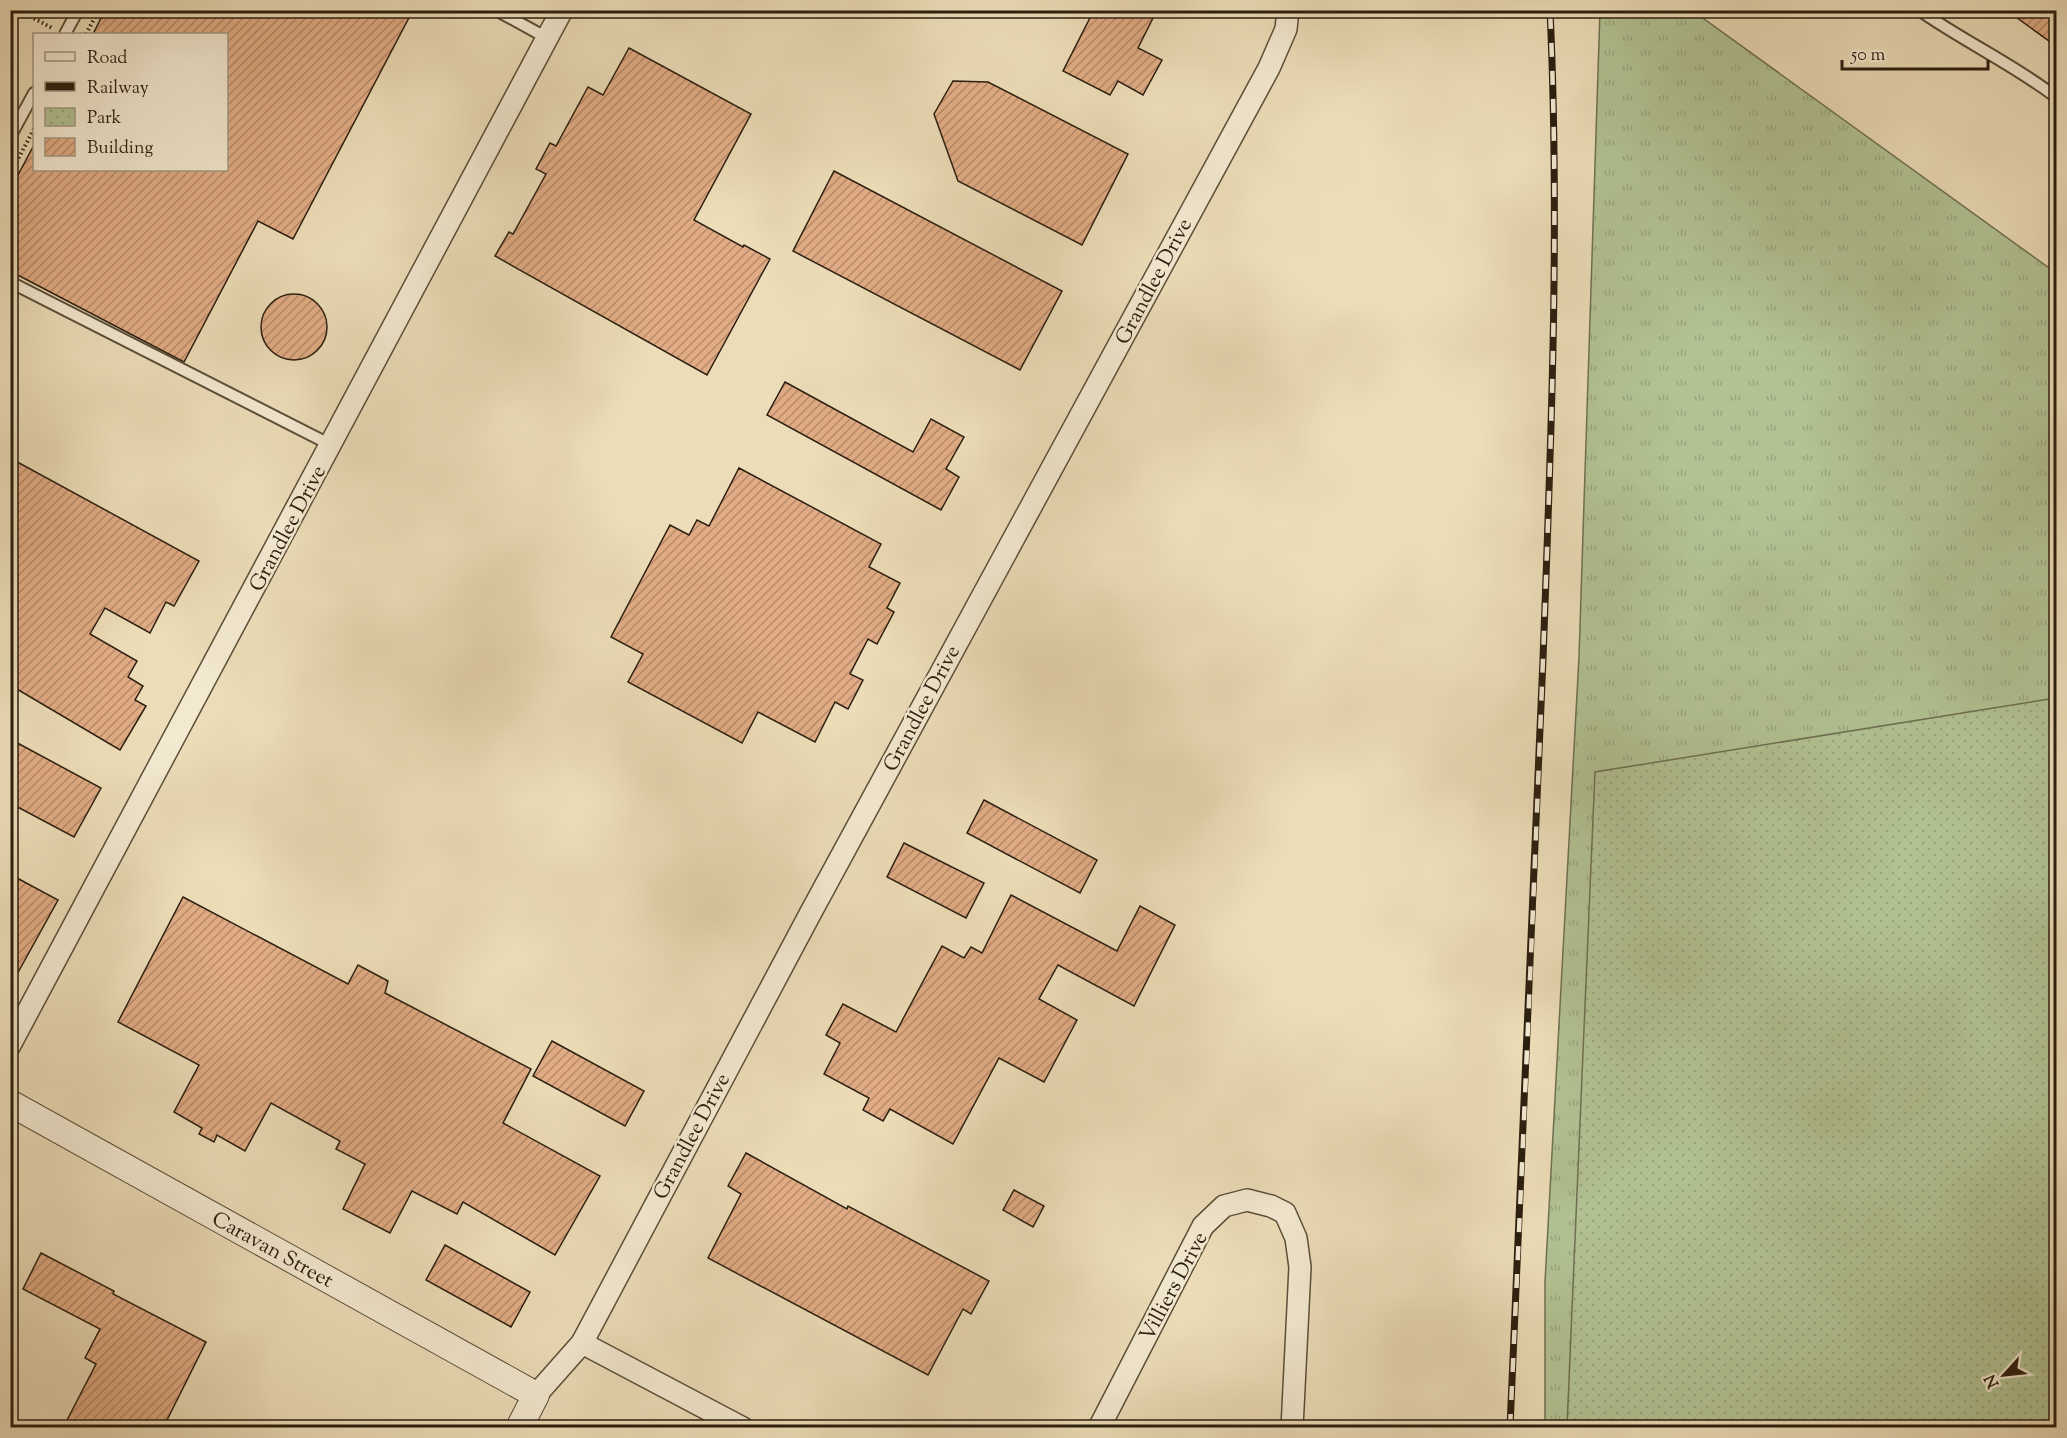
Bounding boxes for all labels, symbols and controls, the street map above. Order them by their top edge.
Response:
legend [33,33,228,171]
scale bar [1842,33,1988,71]
text: 50 m [1850,43,1886,69]
text: Road [87,46,127,72]
text: Railway [87,76,149,102]
text: Park [87,106,122,132]
text: Building [87,136,153,162]
street label: Grandlee Drive [1109,214,1201,350]
street label: Grandlee Drive [243,461,335,597]
street label: Grandlee Drive [877,641,969,777]
street label: Grandlee Drive [647,1069,739,1205]
street label: Caravan Street [206,1205,338,1297]
street label: Villiers Drive [1133,1227,1216,1347]
north arrow [1974,1345,2034,1405]
text: N [1980,1370,2006,1392]

